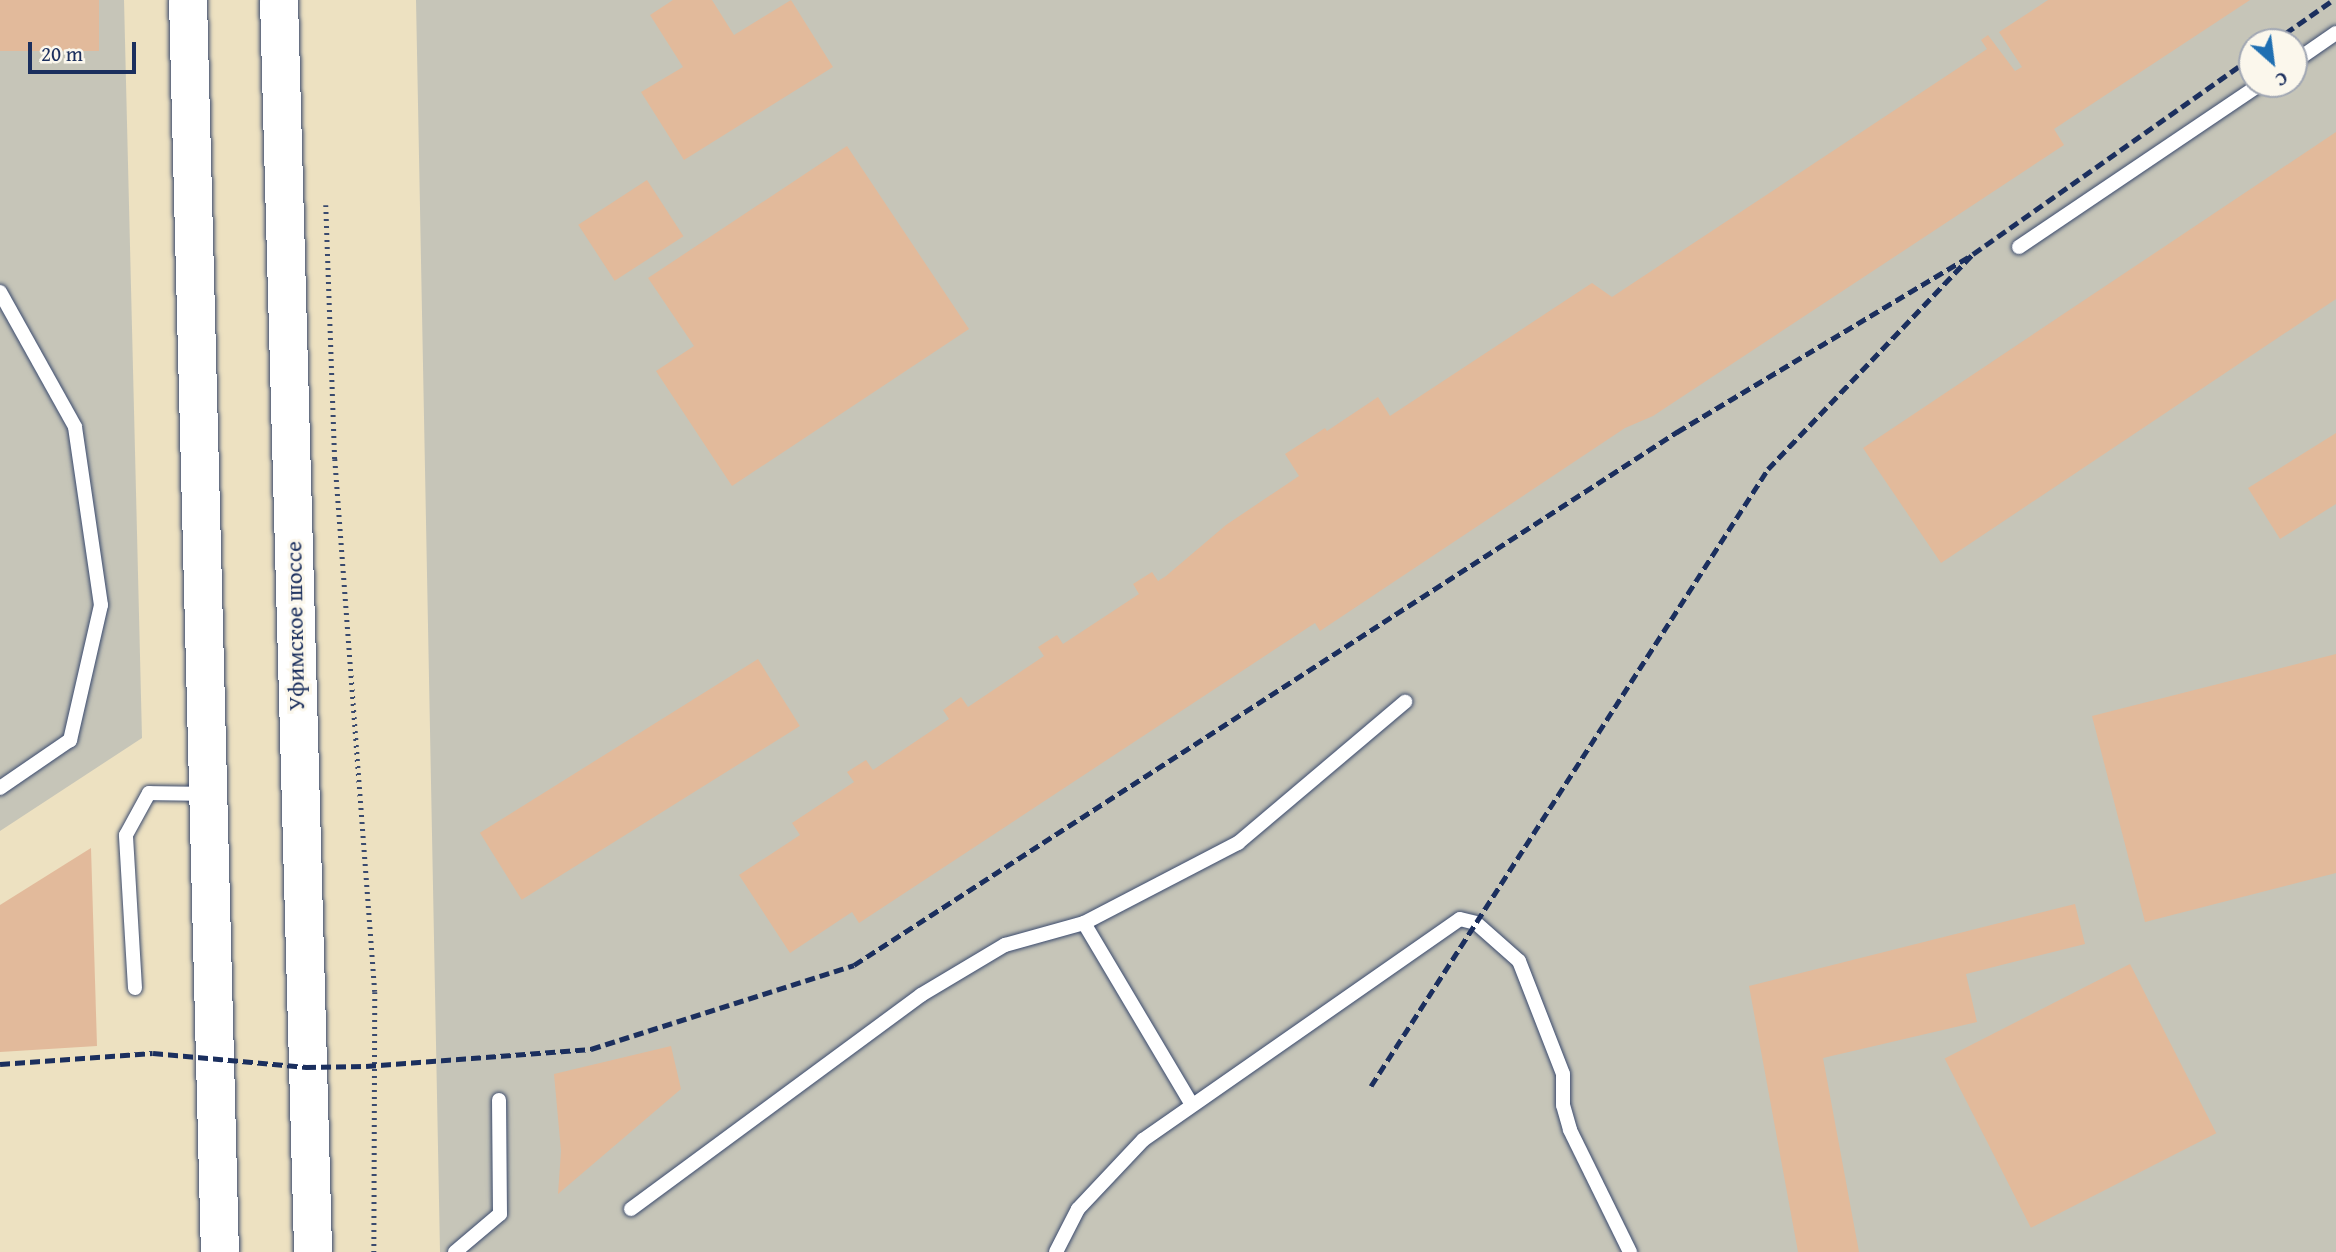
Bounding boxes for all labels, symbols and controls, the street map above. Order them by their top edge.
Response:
scale bar [32,28,140,72]
north arrow [2238,28,2308,98]
text: 20 m [41,38,83,69]
text: С [2271,65,2293,95]
street label: Уфимское шоссе [280,541,310,711]

